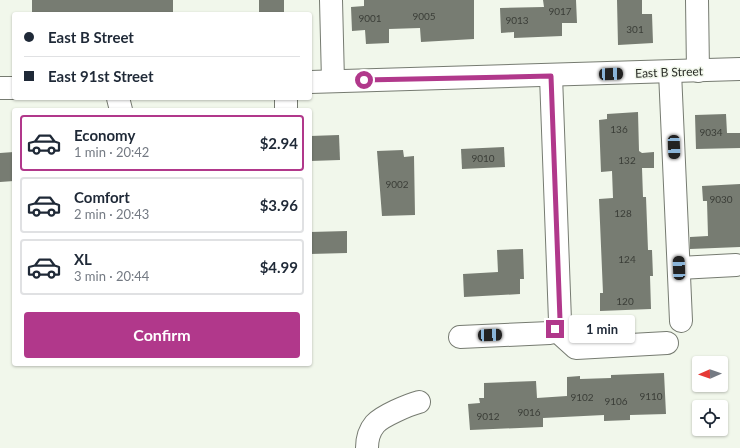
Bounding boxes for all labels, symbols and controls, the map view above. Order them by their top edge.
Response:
house number: 9017 [548,5,572,17]
house number: 9005 [412,10,436,22]
house number: 9001 [358,12,382,24]
house number: 9013 [505,14,529,26]
house number: 301 [626,23,644,35]
text: East B Street [48,28,134,46]
street label: East B Street [635,63,704,81]
text: East 91st Street [48,67,154,85]
car [599,68,623,80]
route start [355,71,373,89]
house number: 136 [610,123,628,135]
icon: car [26,125,62,161]
text: Economy [74,126,135,144]
house number: 9034 [699,126,723,138]
text: $2.94 [260,134,298,152]
car [668,135,680,159]
text: 1 min · 20:42 [74,144,149,160]
house number: 9010 [471,152,495,164]
house number: 132 [618,154,636,166]
house number: 9002 [385,178,409,190]
icon: car [26,187,62,223]
text: Comfort [74,188,130,206]
house number: 9030 [709,193,733,205]
text: $3.96 [260,196,298,214]
text: 2 min · 20:43 [74,206,149,222]
house number: 128 [614,207,632,219]
icon: car [26,249,62,285]
text: XL [74,250,92,268]
house number: 124 [618,253,636,265]
car [673,256,685,280]
text: $4.99 [260,258,298,276]
text: 3 min · 20:44 [74,268,149,284]
house number: 120 [616,295,634,307]
button: Confirm [24,312,300,358]
callout: 1 min [569,315,635,343]
route end [546,320,564,338]
text: 1 min [586,321,618,337]
car [478,329,502,341]
north arrow [692,356,728,392]
map controls [692,356,728,436]
house number: 9110 [639,390,663,402]
house number: 9102 [570,391,594,403]
house number: 9106 [604,395,628,407]
button: locate [692,400,728,436]
house number: 9016 [517,406,541,418]
house number: 9012 [476,410,500,422]

